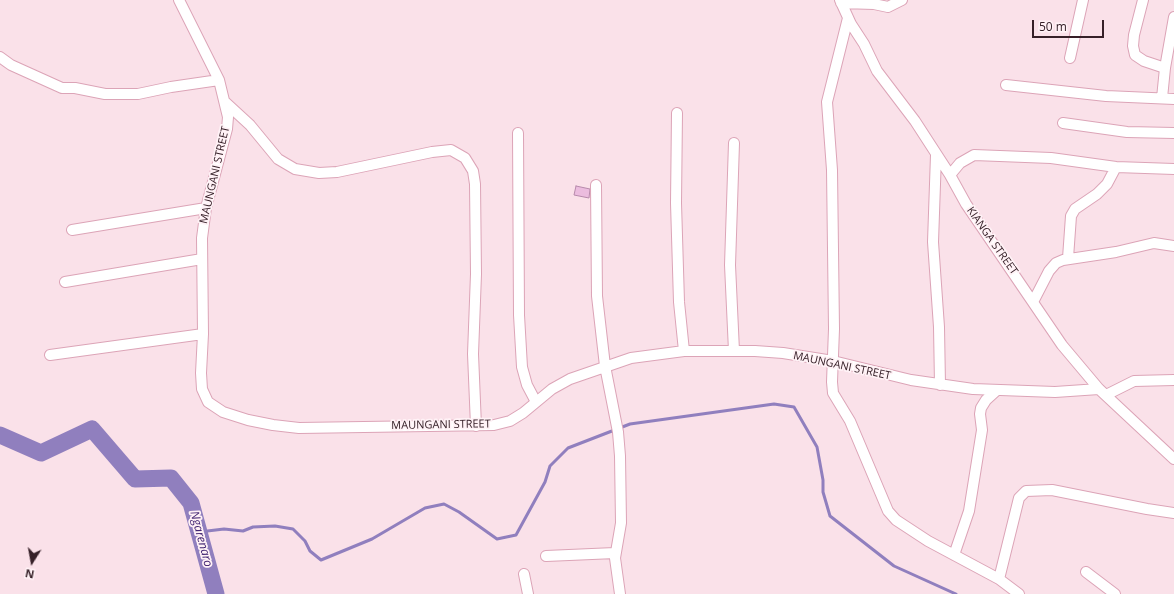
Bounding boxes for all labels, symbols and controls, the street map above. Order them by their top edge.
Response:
scale bar [1034,12,1106,38]
text: 50 m [1039,18,1067,35]
street label: MAUNGANI STREET [197,125,233,225]
street label: KIANGA STREET [964,204,1020,278]
street label: MAUNGANI STREET [792,349,892,383]
street label: MAUNGANI STREET [391,418,491,432]
water label: Ngarenaro [187,509,215,569]
north arrow [12,542,52,582]
text: N [24,566,35,582]

